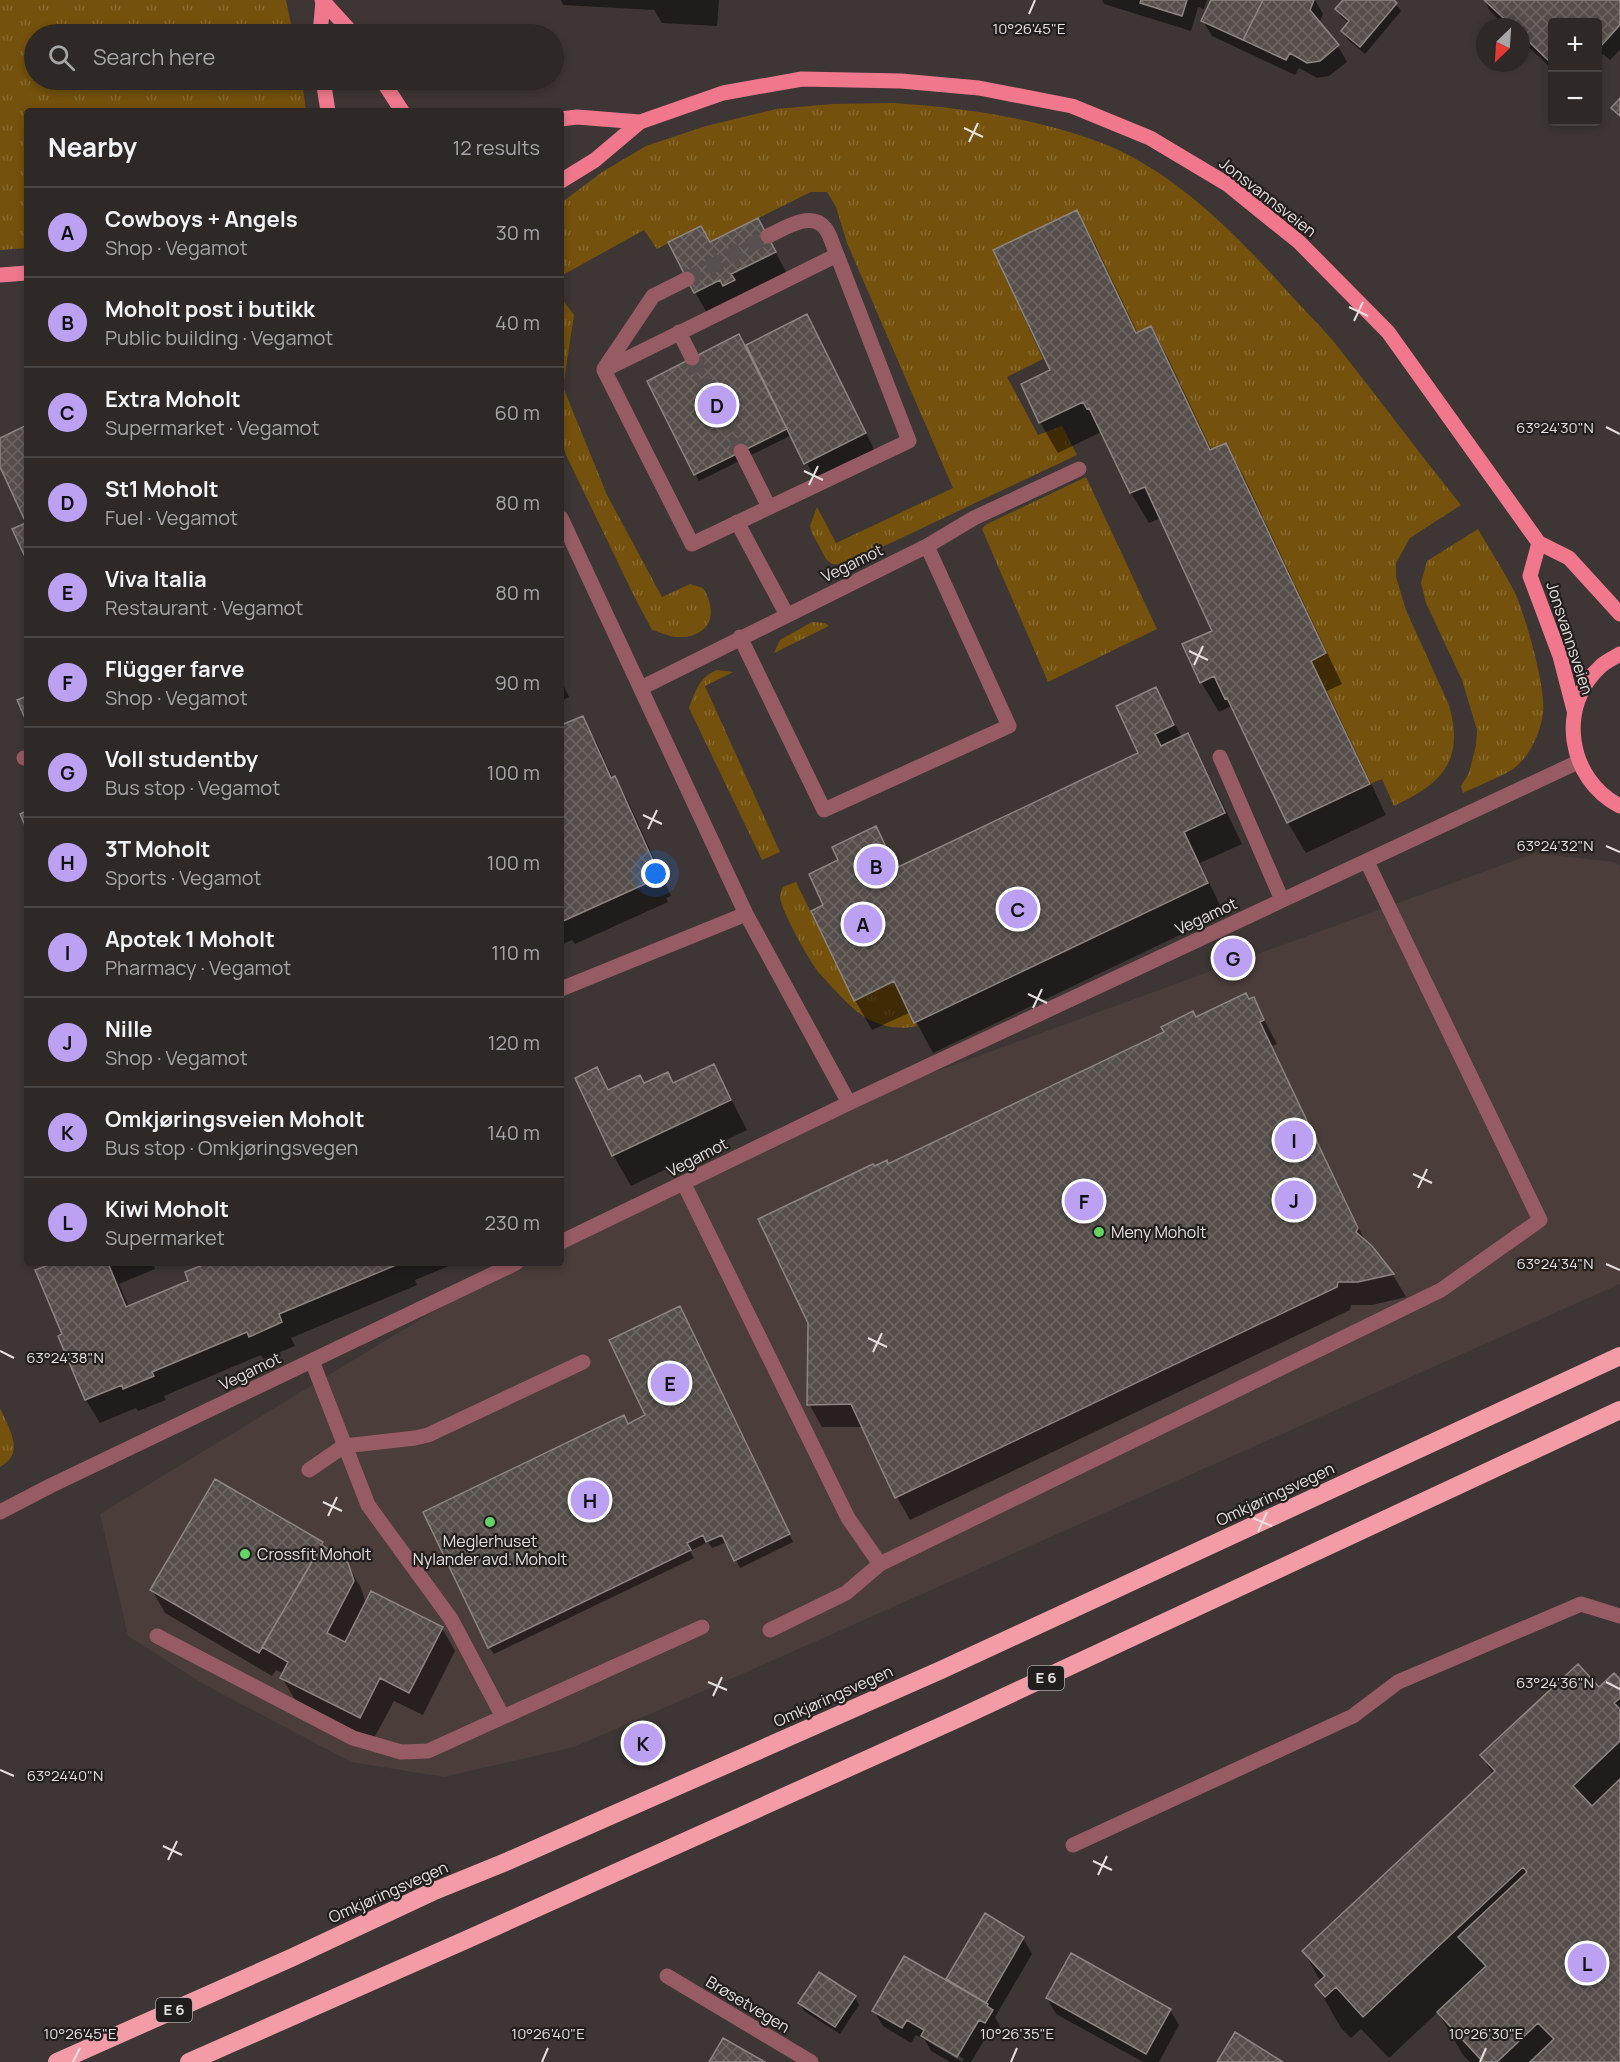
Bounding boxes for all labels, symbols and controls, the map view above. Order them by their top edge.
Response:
text: 10°26'45"E [993,18,1065,39]
north arrow [1476,18,1530,72]
map controls [1548,18,1602,126]
button: + [1548,18,1602,72]
search box [24,24,564,90]
icon: search [45,41,78,74]
text: Search here [93,42,215,72]
button: − [1548,72,1602,126]
text: Nearby [48,129,137,165]
text: 12 results [453,134,540,161]
street label: Jonsvannsveien [1215,152,1321,242]
text: Cowboys + Angels [105,204,298,234]
text: A [61,219,74,246]
text: 30 m [496,219,540,246]
text: Shop · Vegamot [105,234,248,261]
text: Moholt post i butikk [105,294,315,324]
text: B [61,309,74,336]
text: 40 m [495,309,540,336]
text: Public building · Vegamot [105,324,333,351]
pin: D [698,382,736,428]
text: Extra Moholt [105,384,241,414]
text: C [60,399,75,426]
text: 60 m [494,399,540,426]
text: Supermarket · Vegamot [105,414,319,441]
text: 63°24'30"N [1516,417,1594,438]
text: St1 Moholt [105,474,219,504]
text: D [60,489,75,516]
text: 80 m [495,489,540,516]
text: Fuel · Vegamot [105,504,238,531]
street label: Vegamot [818,539,886,587]
text: Viva Italia [105,564,207,594]
text: E [62,579,73,606]
text: 80 m [495,579,540,606]
street label: Jonsvannsveien [1541,579,1599,697]
text: Restaurant · Vegamot [105,594,303,621]
text: Flügger farve [105,654,244,684]
text: F [62,669,73,696]
text: 90 m [494,669,540,696]
text: Shop · Vegamot [105,684,248,711]
text: Voll studentby [105,744,258,774]
text: G [60,759,75,786]
text: 100 m [487,759,540,786]
text: Bus stop · Vegamot [105,774,280,801]
text: 3T Moholt [105,834,210,864]
text: 63°24'32"N [1516,835,1594,856]
pin: B [856,844,896,888]
text: H [60,849,75,876]
text: 100 m [487,849,540,876]
your location [641,859,670,888]
text: Sports · Vegamot [105,864,262,891]
pin: C [998,886,1038,932]
street label: Vegamot [1172,892,1240,940]
pin: A [844,902,882,946]
text: Apotek 1 Moholt [105,924,275,954]
pin: G [1214,936,1252,980]
text: I [65,939,70,966]
text: 110 m [491,939,540,966]
text: Pharmacy · Vegamot [105,954,291,981]
text: Nille [105,1014,153,1044]
text: J [62,1029,73,1056]
text: 120 m [488,1029,540,1056]
text: Shop · Vegamot [105,1044,248,1071]
text: Omkjøringsveien Moholt [105,1104,364,1134]
pin: I [1274,1118,1314,1162]
text: K [61,1119,74,1146]
text: 140 m [487,1119,540,1146]
street label: Vegamot [663,1132,731,1182]
text: Bus stop · Omkjøringsvegen [105,1134,358,1161]
pin: F [1064,1178,1104,1224]
pin: J [1274,1178,1314,1222]
text: Kiwi Moholt [105,1194,229,1224]
text: L [62,1209,73,1236]
text: 230 m [484,1209,540,1236]
place label: Meny Moholt [1111,1221,1206,1243]
text: Supermarket [105,1224,225,1251]
marker: Meny Moholt [1092,1225,1106,1239]
text: 63°24'34"N [1516,1253,1594,1274]
text: 63°24'38"N [26,1347,104,1368]
street label: Vegamot [216,1347,284,1395]
pin: E [650,1360,690,1406]
street label: Omkjøringsvegen [1212,1457,1338,1531]
pin: H [570,1478,610,1522]
marker: Meglerhuset Nylander avd. Moholt [483,1515,497,1529]
place label: Meglerhuset Nylander avd. Moholt [413,1530,567,1570]
place label: Crossfit Moholt [257,1543,372,1565]
marker: Crossfit Moholt [238,1547,252,1561]
street label: Omkjøringsvegen [770,1660,896,1732]
road number: E 6 [1028,1666,1064,1690]
text: 63°24'36"N [1516,1672,1594,1693]
pin: K [624,1720,662,1766]
text: 63°24'40"N [27,1765,103,1786]
street label: Omkjøringsvegen [325,1856,451,1928]
pin: L [1568,1940,1606,1986]
street label: Brøsetvegen [702,1970,794,2038]
road number: E 6 [156,1998,192,2022]
text: 10°26'45"E [44,2023,116,2044]
text: 10°26'40"E [511,2023,585,2044]
text: 10°26'35"E [980,2023,1054,2044]
text: 10°26'30"E [1449,2023,1523,2044]

